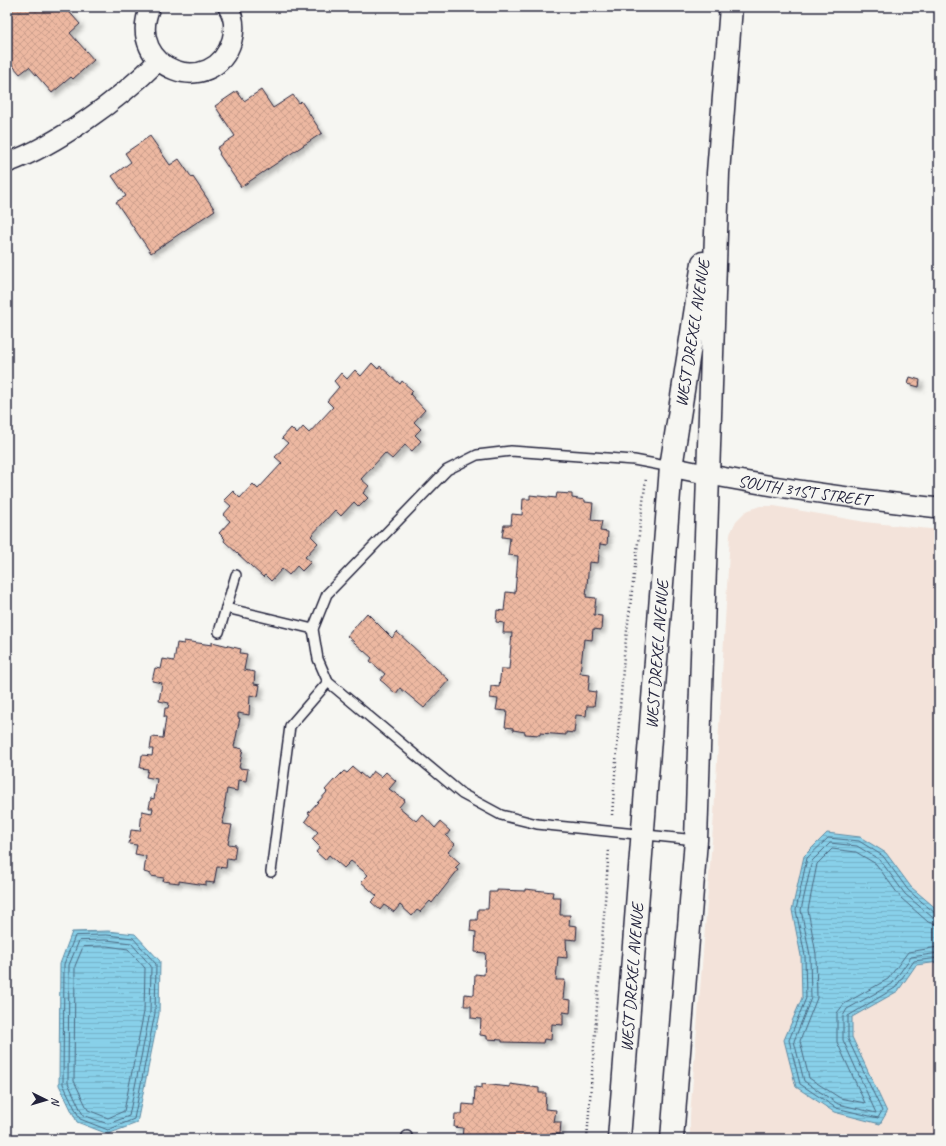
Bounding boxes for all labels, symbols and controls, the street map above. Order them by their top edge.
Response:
street label: WEST DREXEL AVENUE [671,256,715,408]
street label: SOUTH 31ST STREET [736,470,875,511]
street label: WEST DREXEL AVENUE [641,578,673,729]
street label: WEST DREXEL AVENUE [616,901,648,1052]
north arrow [26,1080,66,1120]
text: N [49,1097,63,1107]

